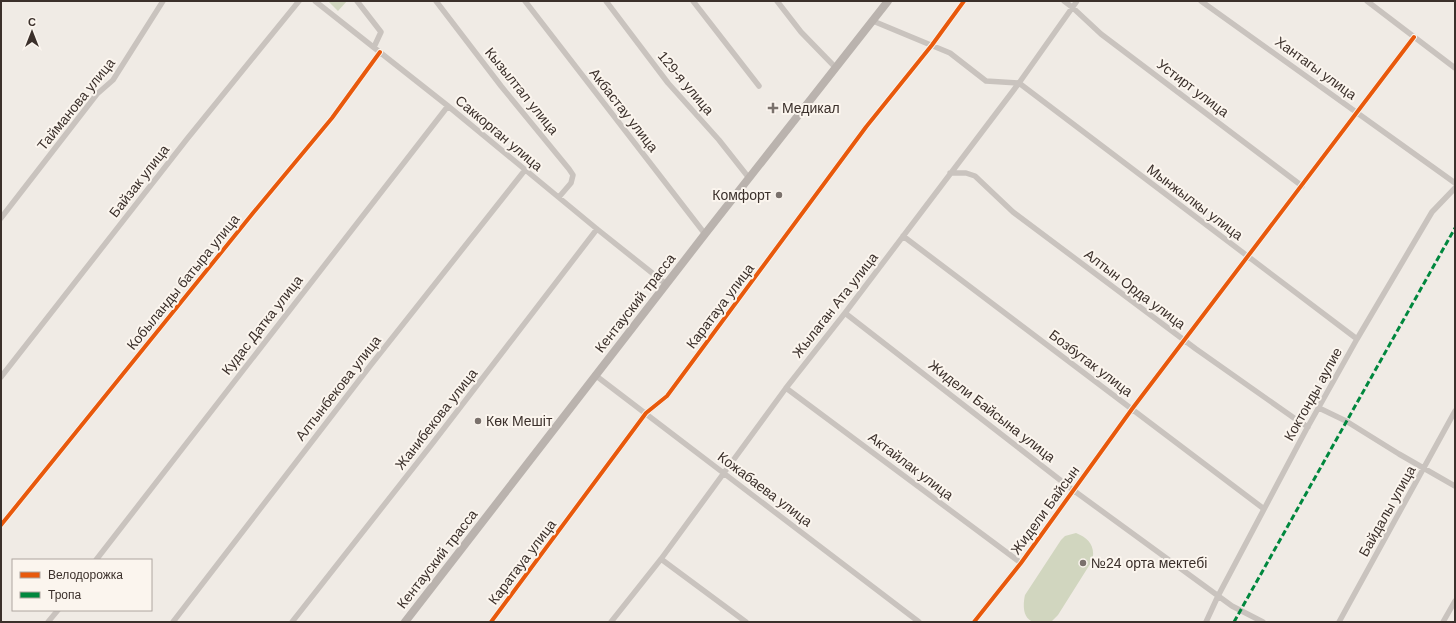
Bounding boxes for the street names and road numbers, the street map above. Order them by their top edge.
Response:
street label: Хантагы улица [1272,33,1360,103]
street label: Кызылтал улица [482,44,562,138]
street label: 129-я улица [655,48,717,118]
street label: Тайманова улица [34,55,118,153]
street label: Устирт улица [1154,56,1232,120]
street label: Акбастау улица [586,65,662,155]
street label: Саккорган улица [452,92,546,174]
street label: Байзак улица [106,141,172,220]
street label: Мынжылкы улица [1144,161,1246,243]
street label: Кобыланды батыра улица [123,211,243,353]
street label: Алтын Орда улица [1081,246,1189,332]
street label: Жылаган Ата улица [789,249,881,361]
street label: Кентауский трасса [592,250,679,356]
street label: Каратауа улица [683,260,757,352]
street label: Кудас Датка улица [218,272,306,378]
street label: Бозбутак улица [1046,326,1136,400]
street label: Алтынбекова улица [292,332,384,444]
street label: Коктонды аулие [1281,344,1345,443]
street label: Жидели Байсына улица [926,357,1059,465]
street label: Жанибекова улица [392,365,480,473]
street label: Актайлак улица [865,429,957,503]
street label: Кожабаева улица [715,448,815,530]
street label: Жидели Байсын [1007,463,1083,557]
street label: Байдалы улица [1355,463,1419,559]
street label: Кентауский трасса [394,506,481,612]
street label: Каратауа улица [485,516,559,608]

